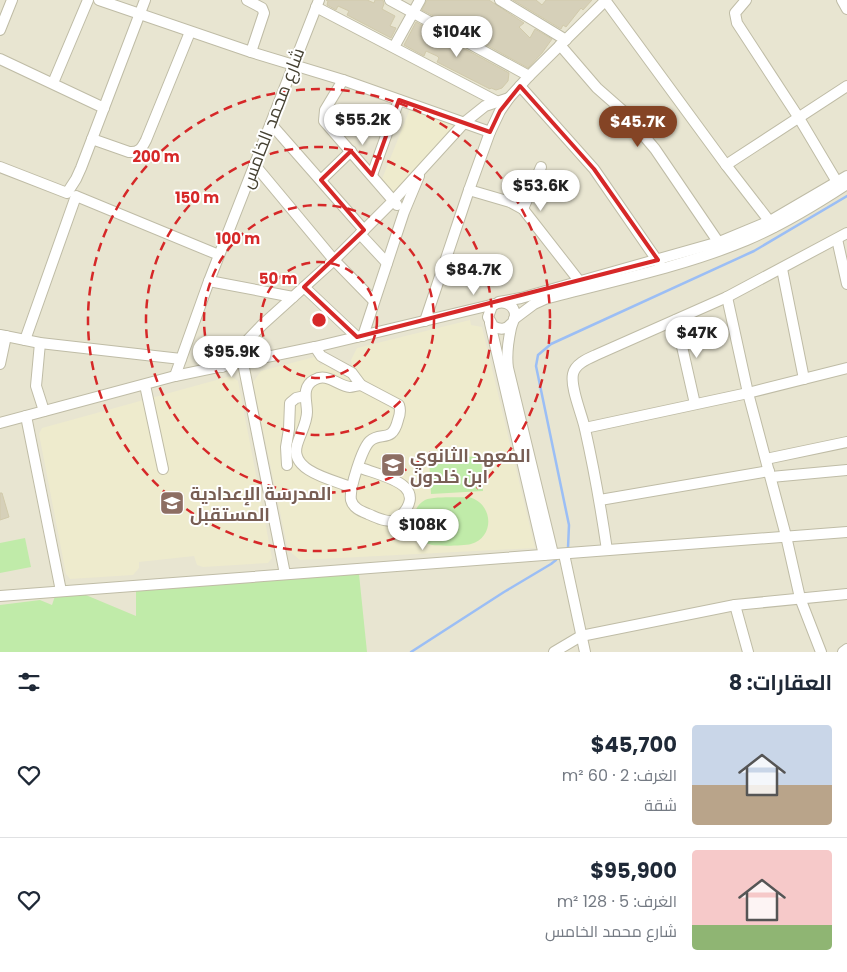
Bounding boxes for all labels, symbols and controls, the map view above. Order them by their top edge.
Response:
pin: $104K [422,15,492,58]
text: $104K [433,20,481,43]
street label: شارع محمد الخامس [234,44,310,192]
pin: $55.2K [322,104,404,146]
pin: $45.7K [597,106,679,148]
text: $55.2K [335,108,391,131]
text: $45.7K [610,110,666,133]
text: 200 m [132,146,180,167]
pin: $53.6K [500,170,582,212]
text: $53.6K [513,174,569,197]
text: 150 m [175,187,219,208]
text: 100 m [216,228,260,249]
pin: $84.7K [433,254,515,296]
text: $84.7K [446,258,502,281]
text: 50 m [259,268,297,289]
centre of rings [310,311,328,329]
pin: $47K [667,316,727,359]
text: $47K [676,321,718,344]
pin: $95.9K [191,336,273,378]
text: $95.9K [204,340,260,363]
place label: المعهد الثانوي ابن خلدون [410,443,531,489]
school or university icon: المعهد الثانوي ابن خلدون [380,452,406,478]
place label: المدرسة الإعدادية المستقبل [190,481,332,527]
school or university icon: المدرسة الإعدادية المستقبل [159,490,185,516]
pin: $108K [388,508,458,551]
text: $108K [399,513,447,536]
icon: filters [15,668,43,696]
text: العقارات: 8 [729,668,832,697]
text: $45,700 [591,730,677,759]
icon: home [732,745,792,805]
icon: heart [15,761,43,789]
text: الغرف: 2 · 60 m² [562,764,677,787]
text: شقة [644,794,677,817]
text: $95,900 [590,856,677,885]
icon: home [732,870,792,930]
icon: heart [15,886,43,914]
text: الغرف: 5 · 128 m² [557,890,677,913]
text: شارع محمد الخامس [545,920,677,943]

